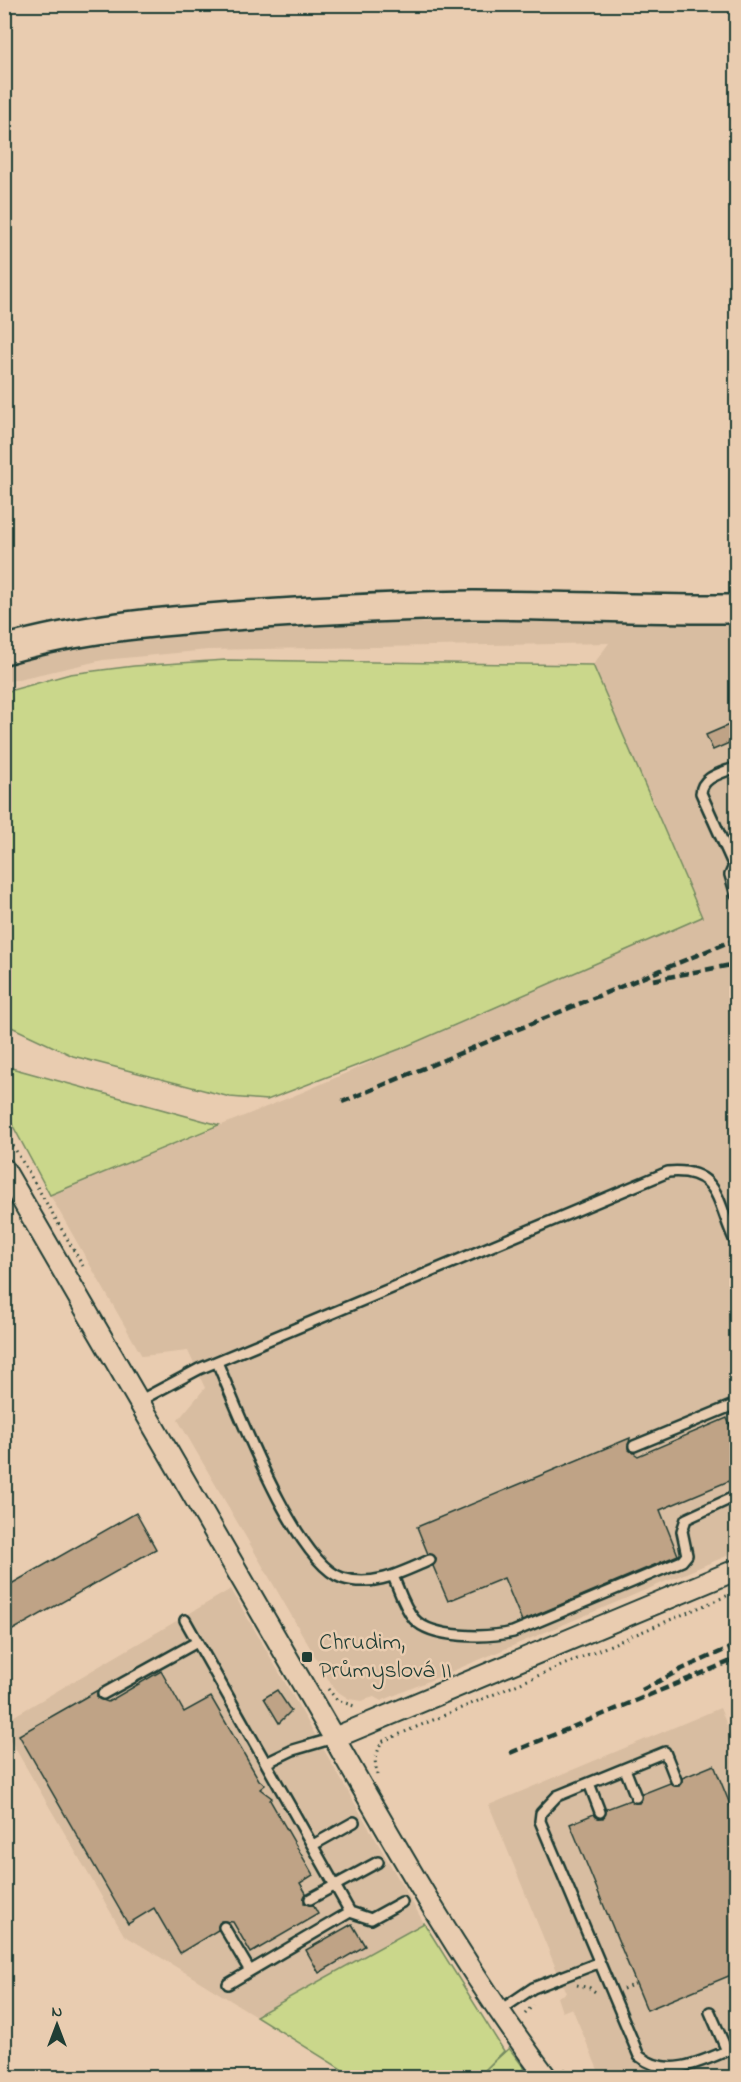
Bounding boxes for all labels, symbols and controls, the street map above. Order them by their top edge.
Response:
place label: Chrudim, Průmyslová II [319,1626,452,1690]
marker: Chrudim, Průmyslová II [300,1650,314,1664]
north arrow [27,1995,87,2055]
text: N [52,2000,63,2024]

